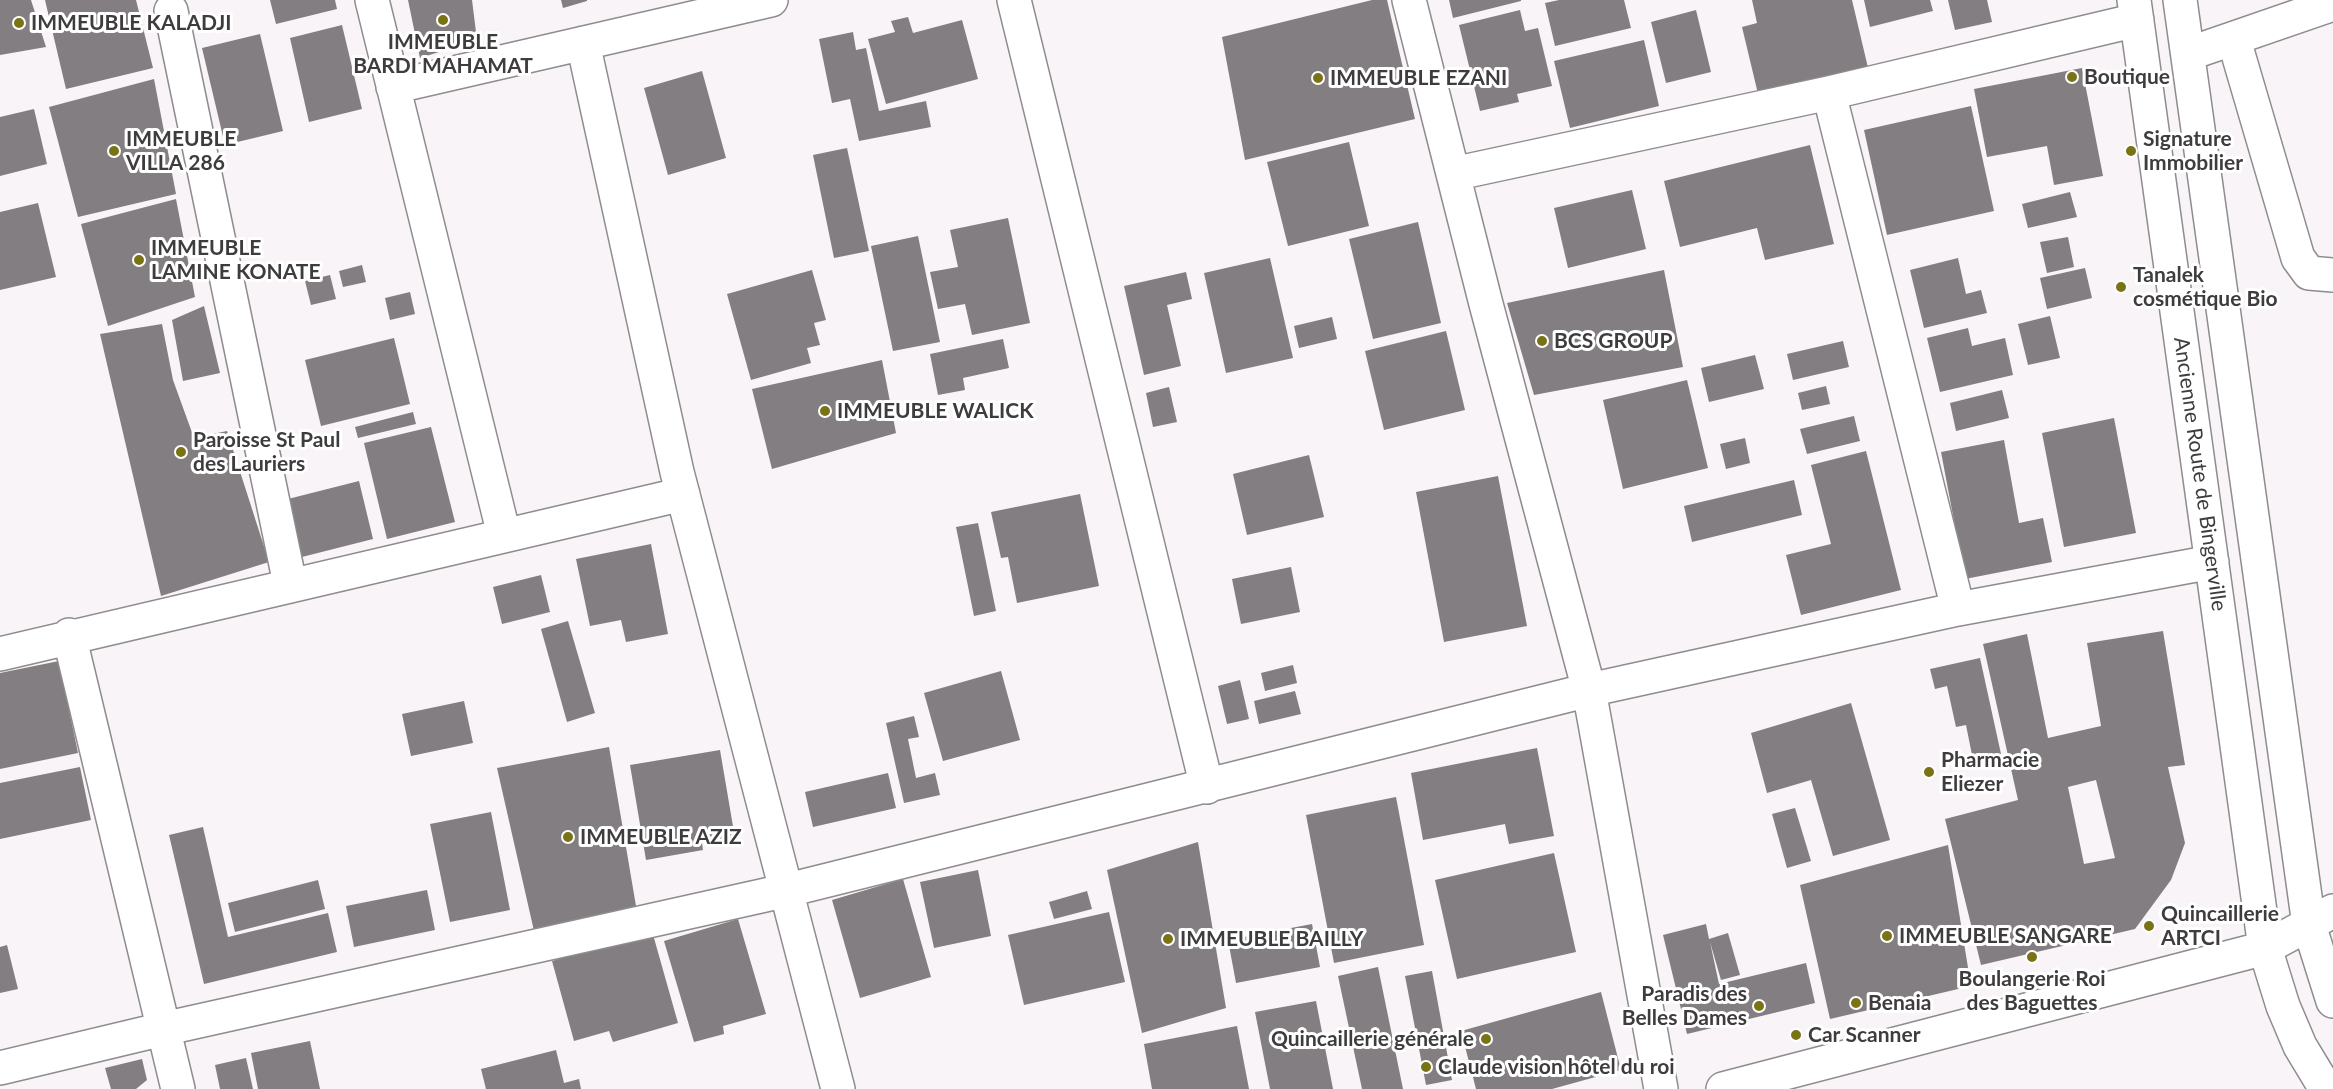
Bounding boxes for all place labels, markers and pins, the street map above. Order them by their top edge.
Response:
place label: IMMEUBLE KALADJI [31,10,232,36]
marker: IMMEUBLE BARDI MAHAMAT [436,13,450,27]
marker: IMMEUBLE KALADJI [12,16,26,30]
place label: IMMEUBLE BARDI MAHAMAT [353,29,533,79]
place label: Boutique [2084,64,2170,90]
place label: IMMEUBLE EZANI [1330,65,1507,91]
marker: Boutique [2065,70,2079,84]
marker: IMMEUBLE EZANI [1311,71,1325,85]
place label: IMMEUBLE VILLA 286 [126,126,236,176]
place label: Signature Immobilier [2143,126,2243,176]
marker: IMMEUBLE VILLA 286 [107,144,121,158]
marker: Signature Immobilier [2124,144,2138,158]
place label: IMMEUBLE LAMINE KONATE [151,235,320,285]
marker: IMMEUBLE LAMINE KONATE [132,253,146,267]
place label: Tanalek cosmétique Bio [2133,262,2278,312]
marker: Tanalek cosmétique Bio [2114,280,2128,294]
place label: BCS GROUP [1554,328,1672,354]
marker: BCS GROUP [1535,334,1549,348]
place label: IMMEUBLE WALICK [837,398,1034,424]
marker: IMMEUBLE WALICK [818,404,832,418]
place label: Paroisse St Paul des Lauriers [193,427,340,477]
marker: Paroisse St Paul des Lauriers [174,445,188,459]
place label: Pharmacie Eliezer [1941,747,2039,797]
marker: Pharmacie Eliezer [1922,765,1936,779]
place label: IMMEUBLE AZIZ [580,824,742,850]
marker: IMMEUBLE AZIZ [561,830,575,844]
place label: Quincaillerie ARTCI [2161,901,2279,951]
marker: Quincaillerie ARTCI [2142,919,2156,933]
place label: IMMEUBLE SANGARE [1899,923,2112,949]
place label: IMMEUBLE BAILLY [1180,926,1363,952]
marker: IMMEUBLE SANGARE [1880,929,1894,943]
marker: IMMEUBLE BAILLY [1161,932,1175,946]
marker: Boulangerie Roi des Baguettes [2025,950,2039,964]
place label: Boulangerie Roi des Baguettes [1958,966,2106,1016]
place label: Paradis des Belles Dames [1622,981,1747,1031]
place label: Benaia [1868,990,1931,1016]
marker: Benaia [1849,996,1863,1010]
marker: Paradis des Belles Dames [1752,999,1766,1013]
place label: Car Scanner [1808,1022,1920,1048]
place label: Quincaillerie générale [1271,1026,1474,1052]
marker: Car Scanner [1789,1028,1803,1042]
marker: Quincaillerie générale [1479,1032,1493,1046]
place label: Claude vision hôtel du roi [1438,1054,1675,1080]
marker: Claude vision hôtel du roi [1419,1060,1433,1074]

